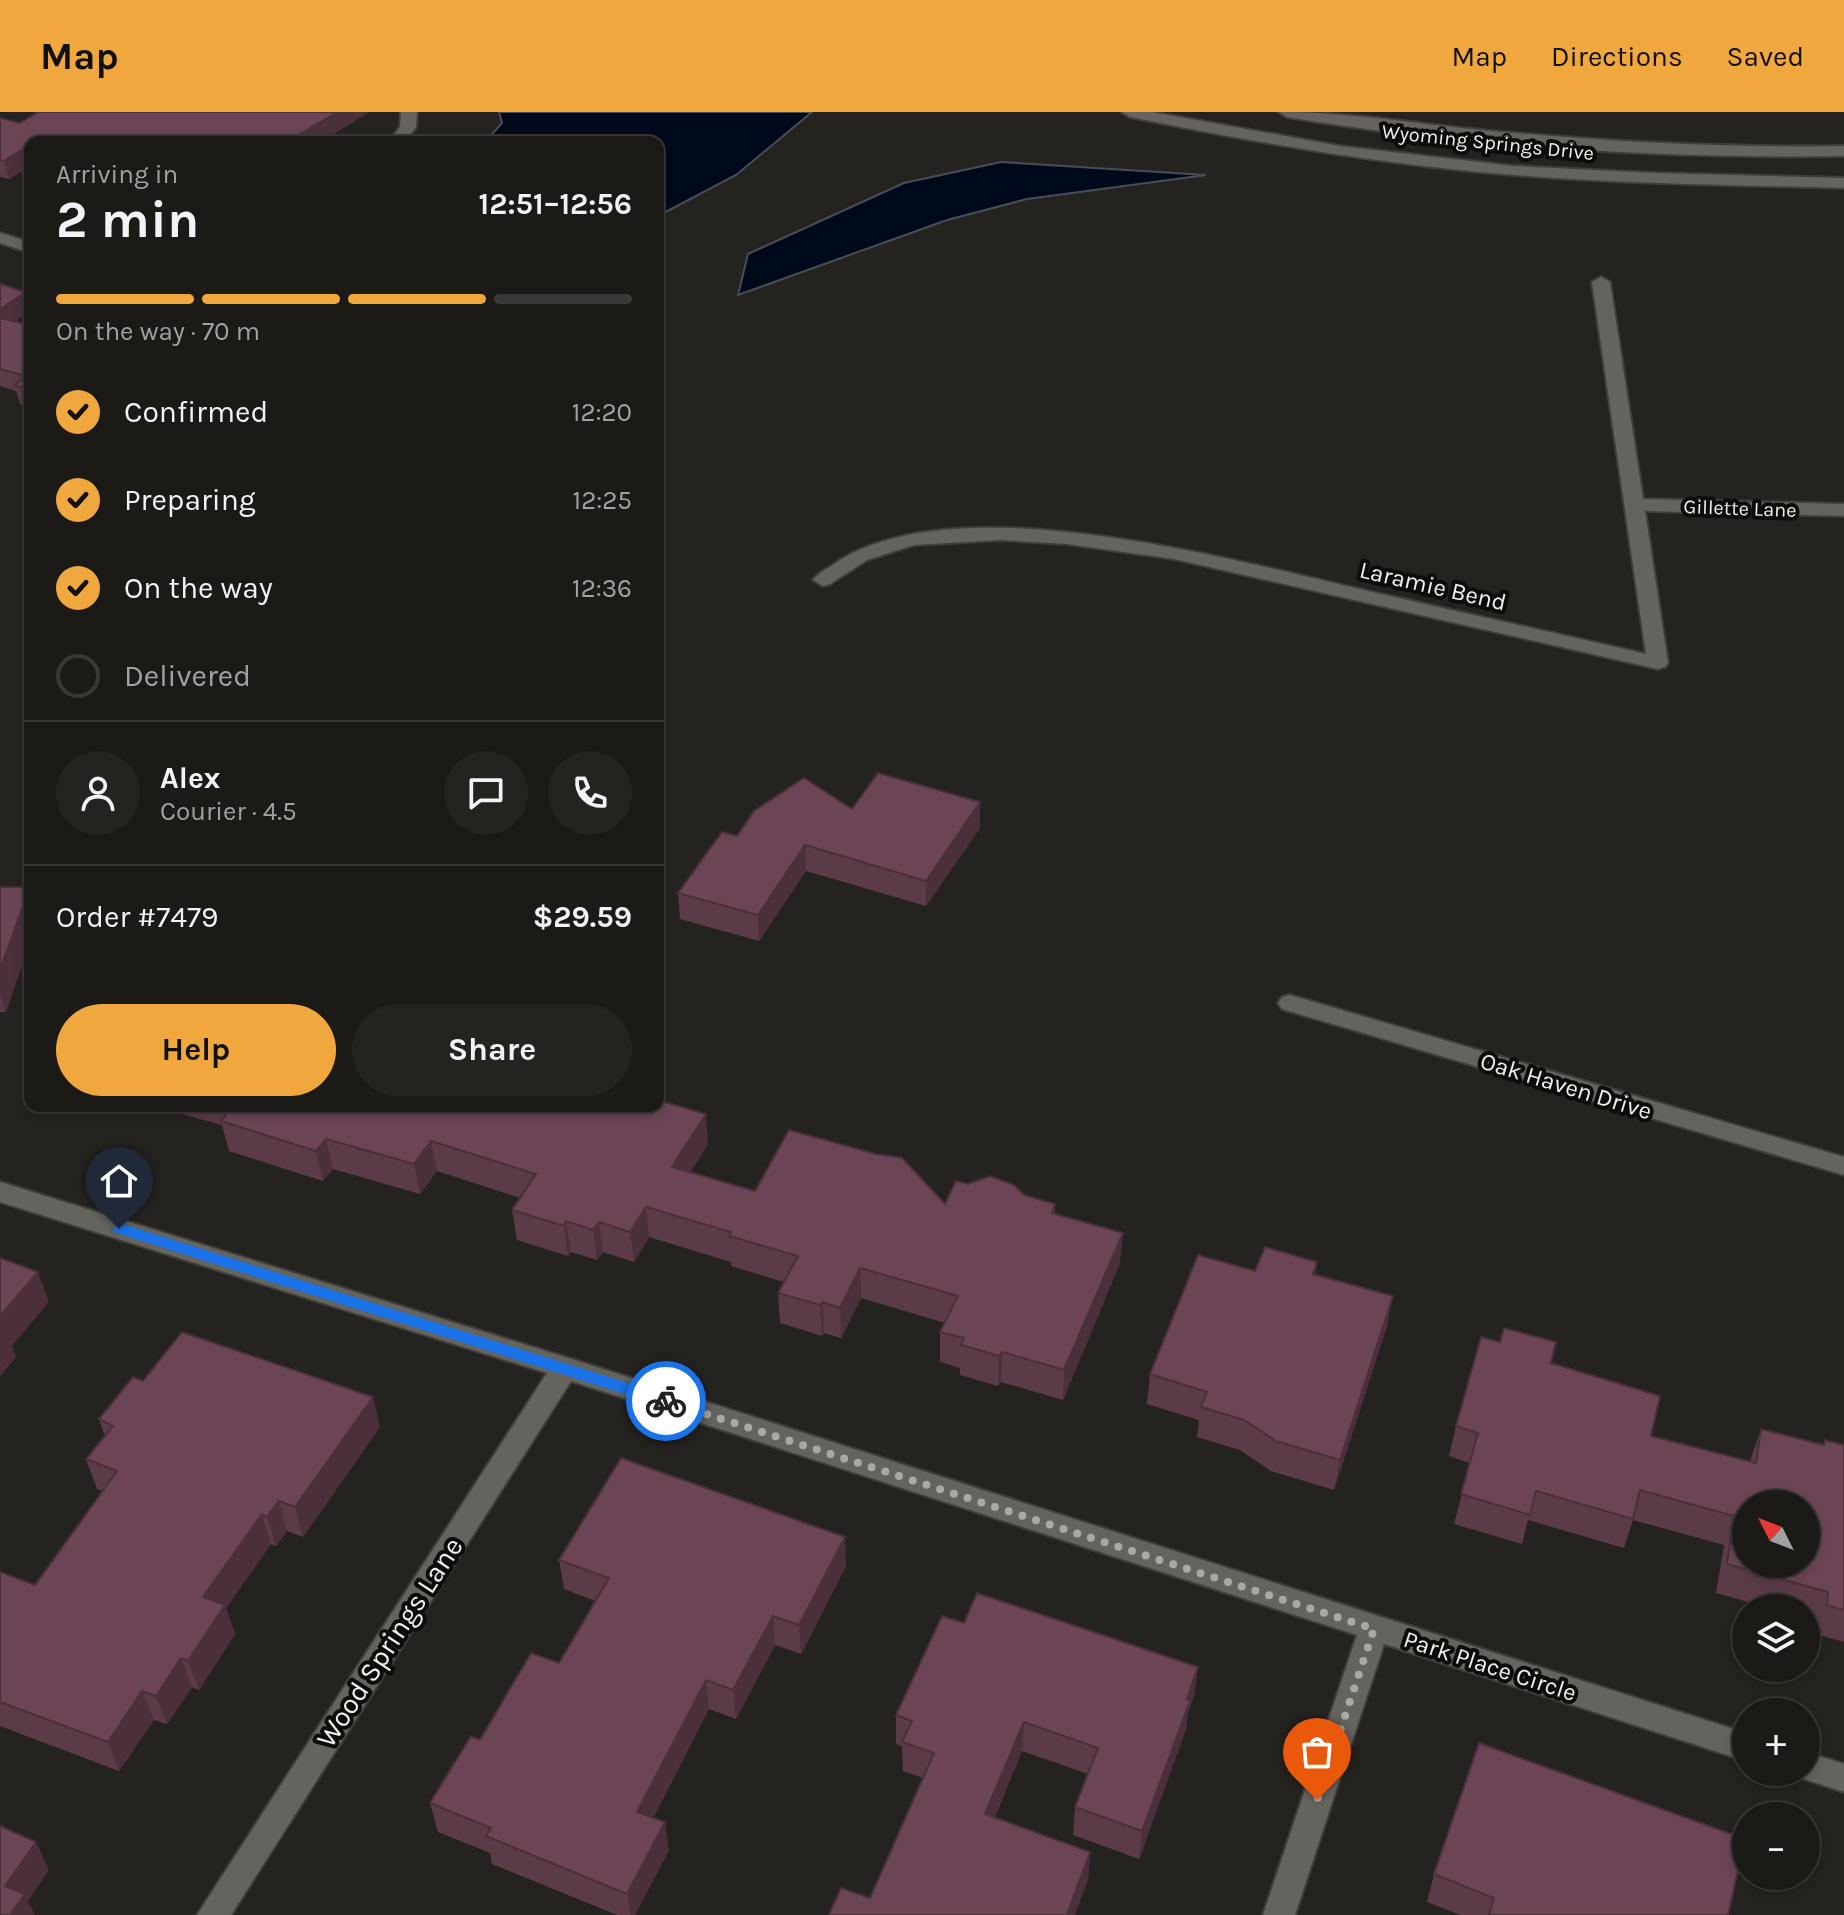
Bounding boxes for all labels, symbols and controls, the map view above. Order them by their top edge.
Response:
text: Map [40,34,119,79]
text: Map [1452,40,1507,73]
text: Directions [1551,40,1683,73]
text: Saved [1727,40,1804,73]
street label: Wyoming Springs Drive [1381,120,1595,165]
text: Arriving in [56,159,178,190]
text: 12:51–12:56 [479,186,632,222]
text: 2 min [56,189,199,250]
text: On the way · 70 m [56,316,260,347]
icon: check [56,390,100,434]
text: Confirmed [124,394,268,430]
text: 12:20 [572,397,632,428]
icon: check [56,478,100,522]
text: Preparing [124,482,256,518]
text: 12:25 [573,485,632,516]
street label: Gillette Lane [1683,495,1797,522]
street label: Laramie Bend [1357,555,1509,617]
icon: check [56,566,100,610]
text: On the way [124,570,273,606]
text: 12:36 [572,573,632,604]
text: Delivered [124,658,251,694]
button: person [56,751,140,835]
button: chat [444,751,528,835]
button: phone [548,751,632,835]
text: Alex [160,760,220,796]
text: Courier · 4.5 [160,796,297,827]
text: Order #7479 [56,899,218,935]
text: $29.59 [533,899,632,935]
button: Help [56,1004,336,1096]
button: Share [352,1004,632,1096]
street label: Oak Haven Drive [1477,1047,1655,1125]
pin [85,1147,153,1229]
icon: home [97,1159,141,1203]
courier [626,1361,706,1441]
icon: bike [644,1379,688,1423]
north arrow [1732,1490,1820,1578]
map controls [1732,1490,1820,1890]
street label: Wood Springs Lane [309,1531,470,1753]
button: layers [1732,1594,1820,1682]
street label: Park Place Circle [1400,1625,1580,1707]
button: + [1732,1698,1820,1786]
pin [1283,1718,1351,1800]
icon: bag [1295,1730,1339,1774]
button: − [1732,1802,1820,1890]

